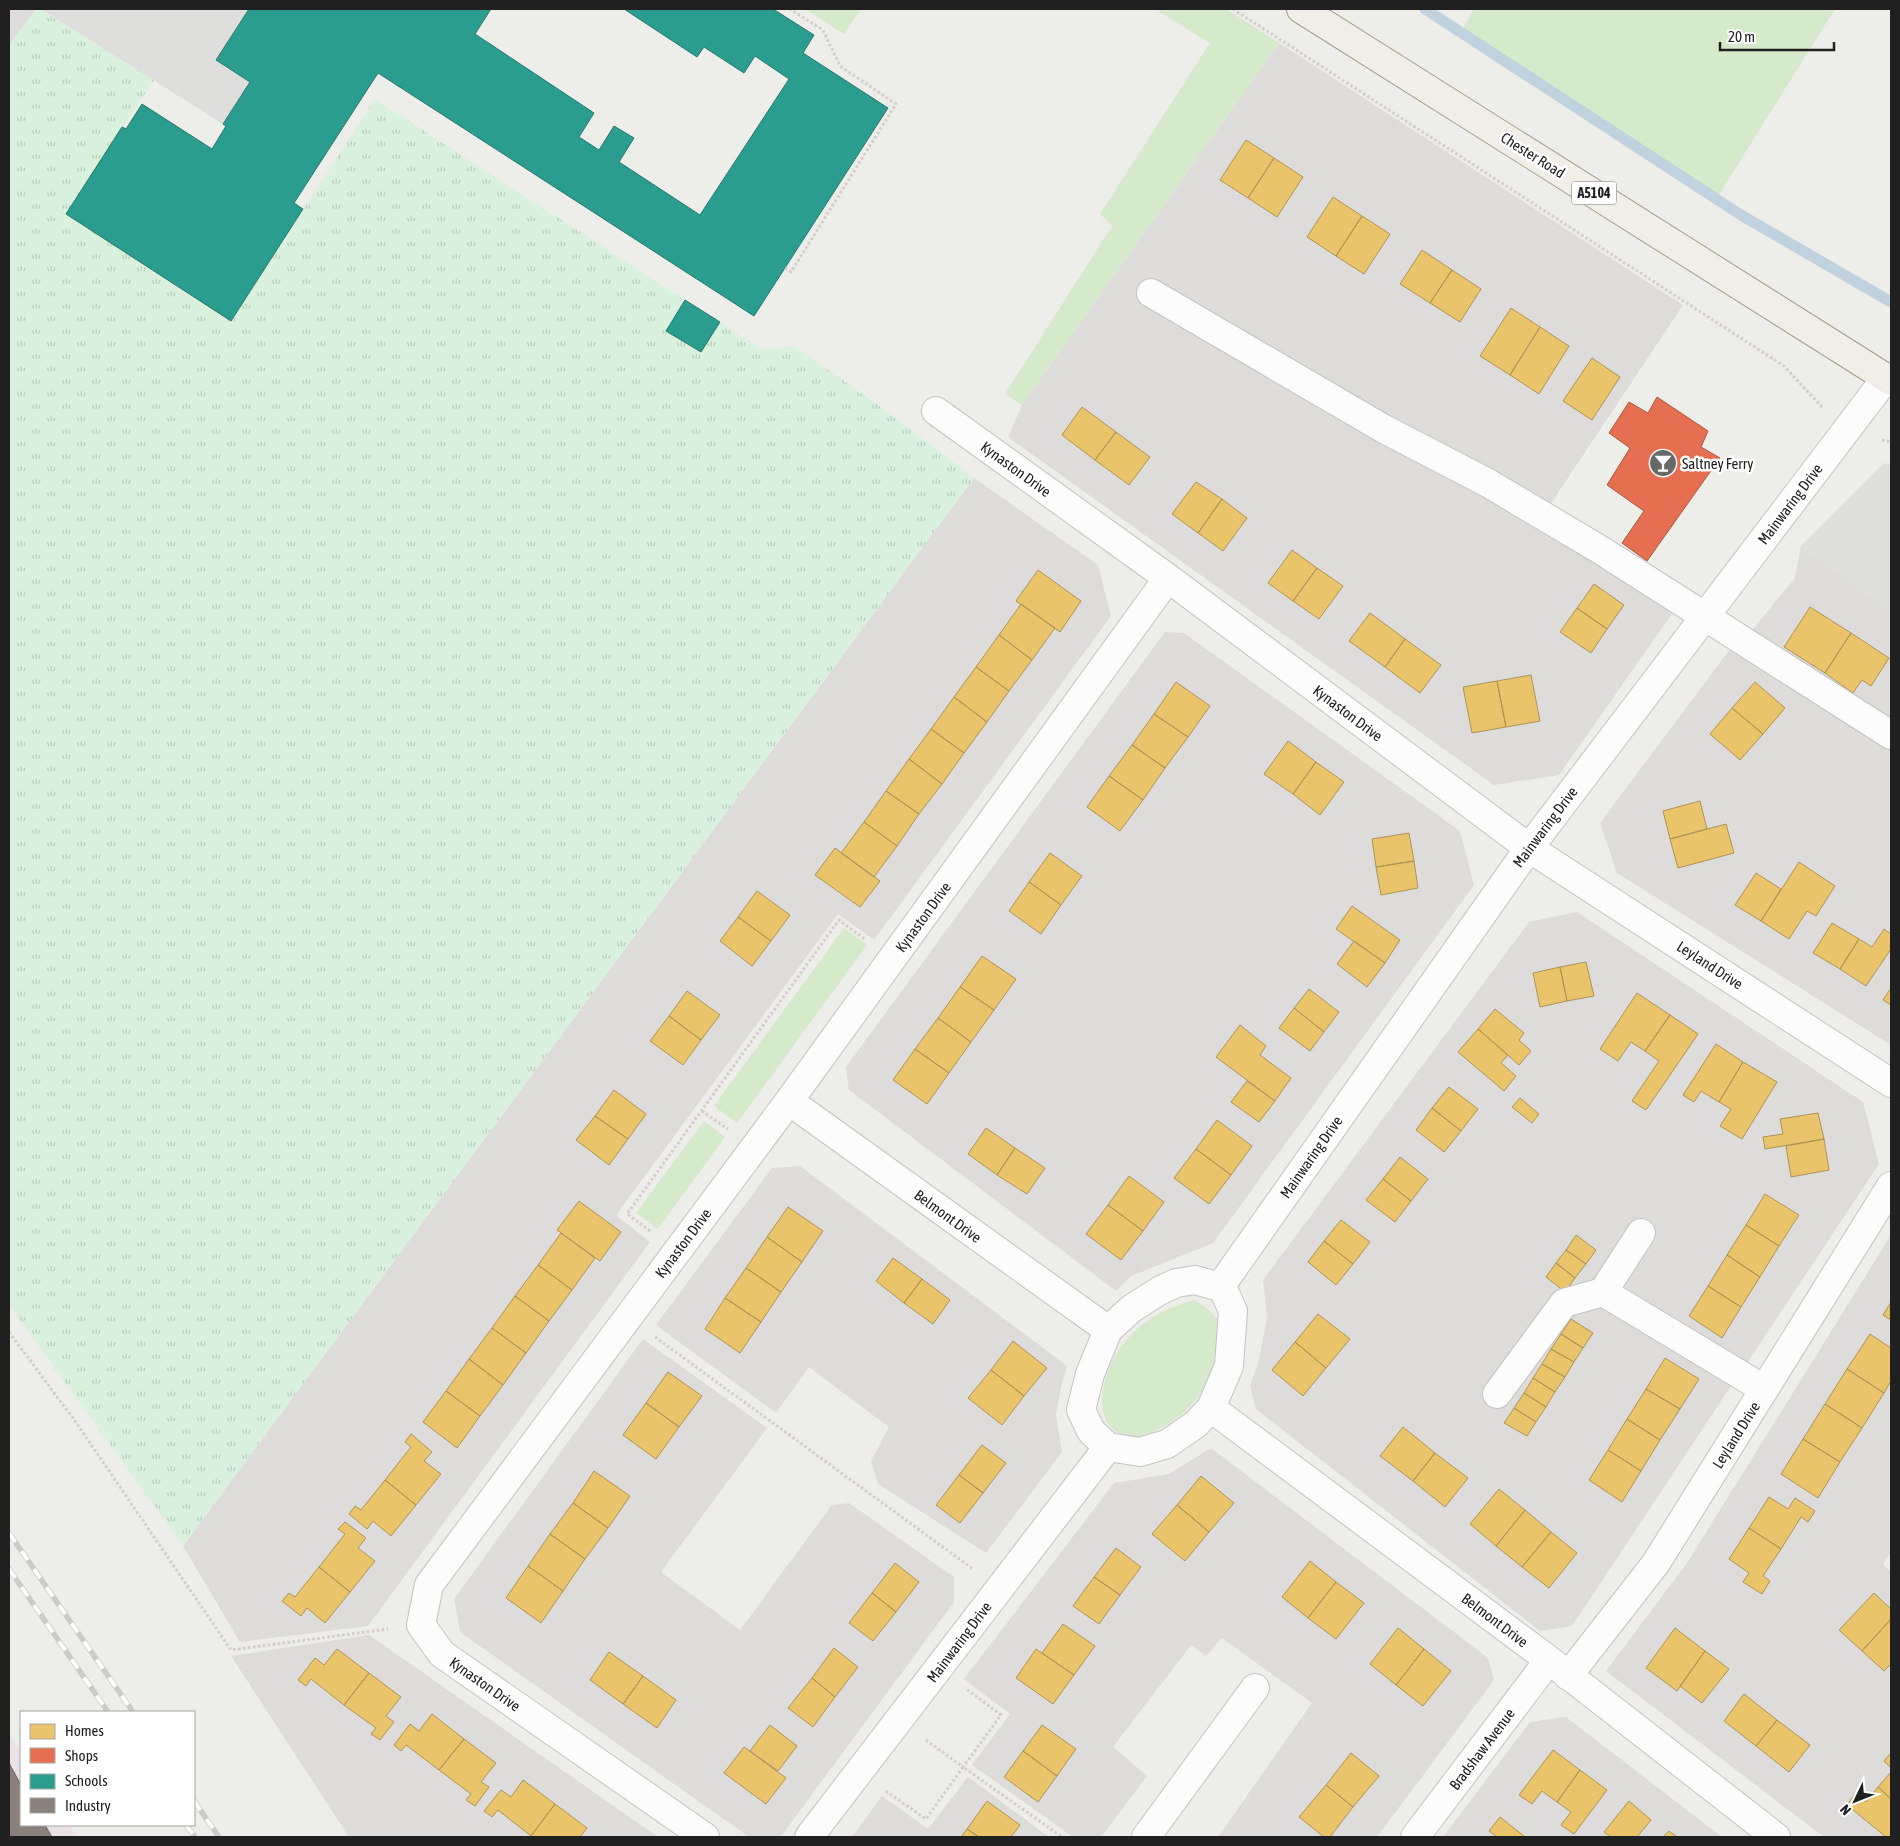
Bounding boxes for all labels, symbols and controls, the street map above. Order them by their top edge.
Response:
scale bar [1720,20,1834,52]
text: 20 m [1728,28,1755,45]
street label: Chester Road [1498,129,1568,181]
road number: A5104 [1572,182,1616,204]
street label: Kynaston Drive [978,438,1054,500]
bar icon: Saltney Ferry [1648,448,1678,478]
place label: Saltney Ferry [1682,455,1753,472]
street label: Mainwaring Drive [1754,460,1826,548]
street label: Kynaston Drive [1310,681,1386,745]
street label: Mainwaring Drive [1509,783,1581,871]
street label: Kynaston Drive [892,879,954,955]
street label: Leyland Drive [1674,937,1746,993]
street label: Mainwaring Drive [1276,1113,1346,1201]
street label: Belmont Drive [911,1186,985,1246]
street label: Kynaston Drive [651,1205,715,1281]
street label: Leyland Drive [1709,1398,1763,1471]
street label: Belmont Drive [1459,1590,1532,1651]
street label: Mainwaring Drive [923,1598,995,1686]
street label: Kynaston Drive [446,1653,524,1715]
street label: Bradshaw Avenue [1446,1705,1518,1793]
legend [20,1711,195,1826]
text: Homes [65,1722,104,1739]
text: Shops [65,1747,98,1764]
text: Schools [65,1772,108,1789]
north arrow [1830,1776,1880,1826]
text: Industry [65,1797,111,1814]
text: N [1837,1801,1854,1818]

